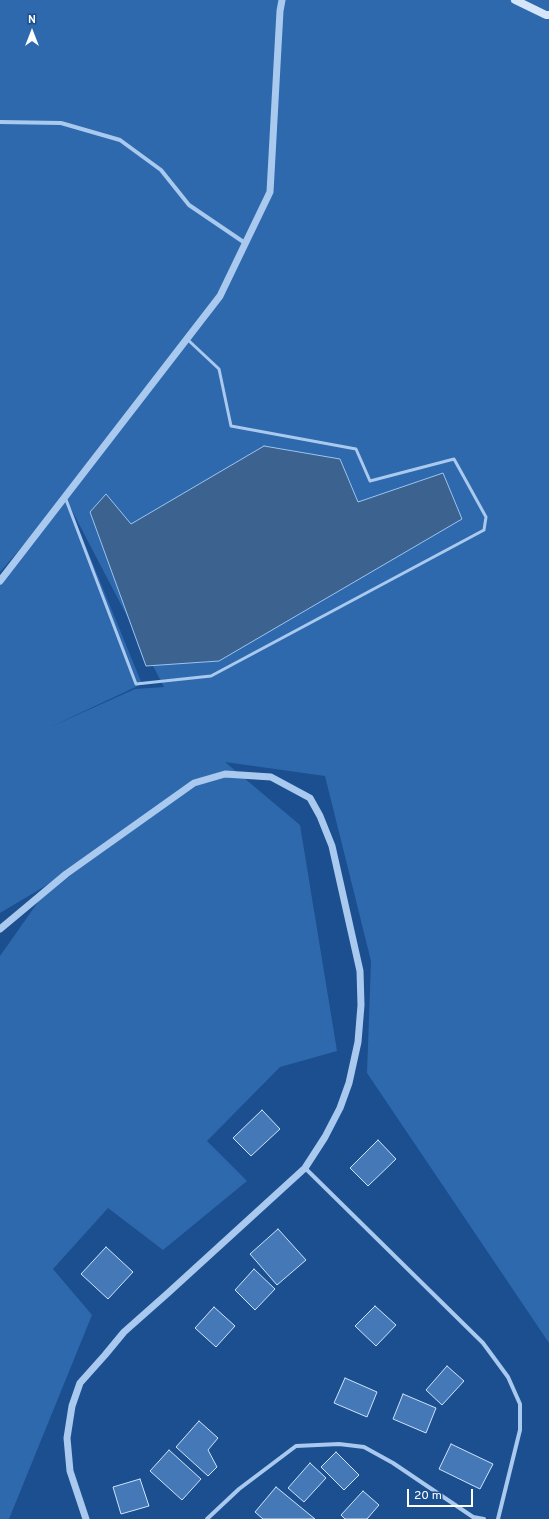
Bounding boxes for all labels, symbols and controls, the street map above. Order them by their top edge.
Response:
north arrow [12,12,52,52]
text: N [28,13,36,27]
scale bar [409,1481,475,1507]
text: 20 m [414,1488,442,1504]

